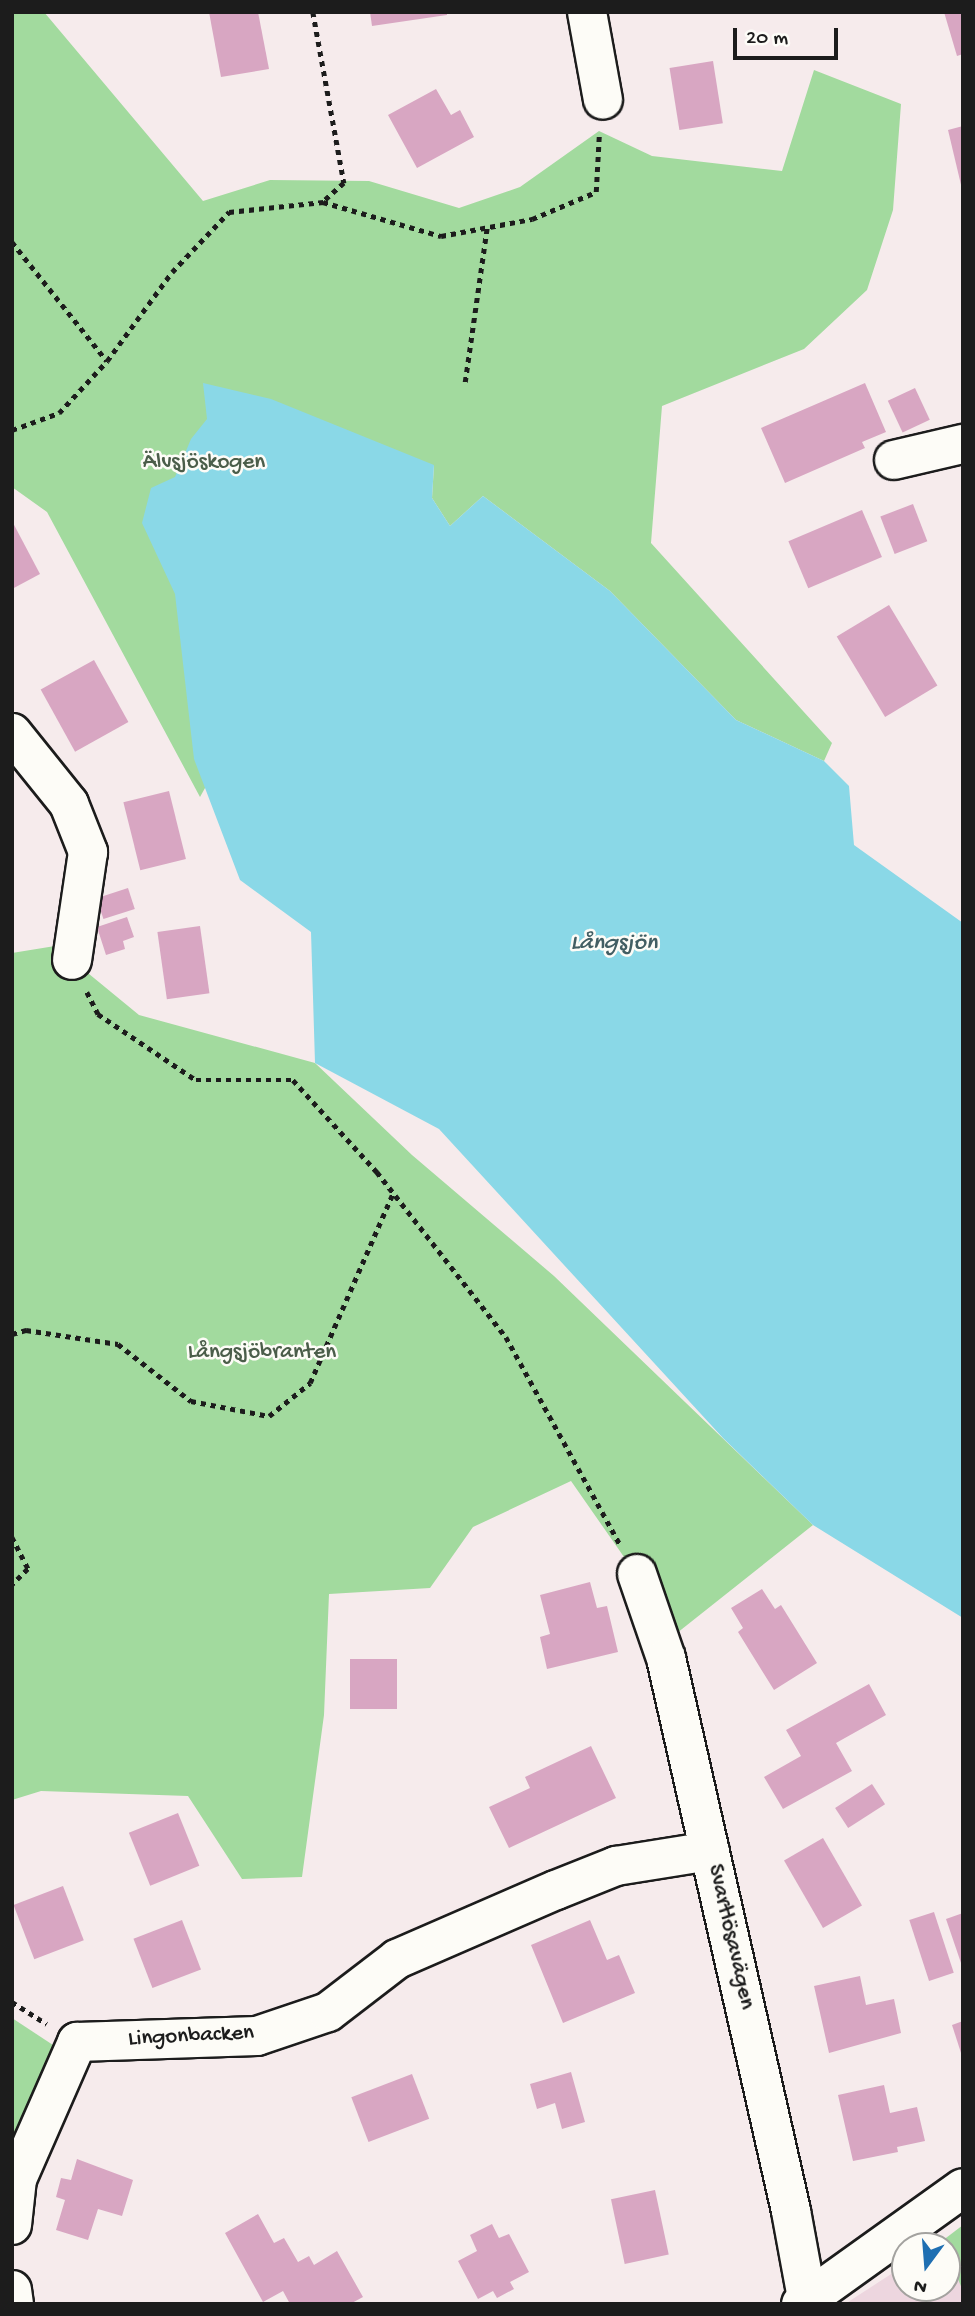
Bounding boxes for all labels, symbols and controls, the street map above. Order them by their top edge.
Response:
scale bar [737,14,842,58]
text: 20 m [746,27,788,52]
park label: Älvsjöskogen [143,449,265,477]
water label: Långsjön [571,930,657,958]
park label: Långsjöbranten [188,1339,336,1367]
street label: Svartlösavägen [700,1862,760,2012]
street label: Lingonbacken [127,2020,255,2054]
north arrow [891,2232,961,2302]
text: N [911,2273,930,2299]

